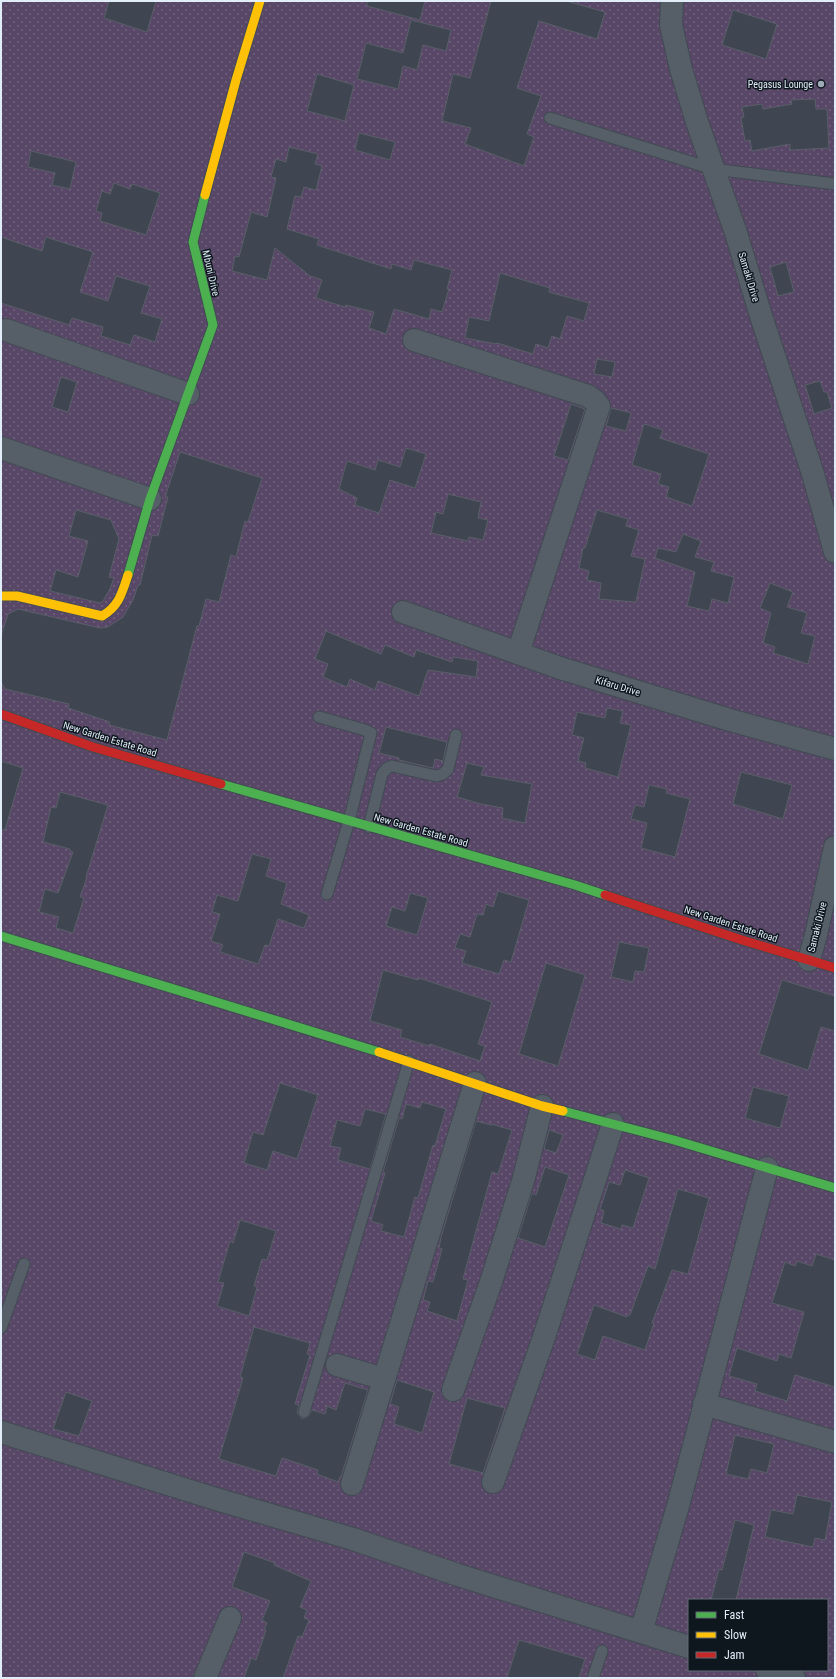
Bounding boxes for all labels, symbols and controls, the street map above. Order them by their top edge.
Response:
place label: Pegasus Lounge [748,79,813,90]
marker: Pegasus Lounge [816,79,826,89]
street label: Mbuni Drive [200,249,222,297]
street label: Samaki Drive [736,251,762,303]
street label: Kifaru Drive [594,674,642,698]
street label: New Garden Estate Road [62,719,158,759]
street label: New Garden Estate Road [373,811,469,849]
street label: Samaki Drive [805,900,829,953]
street label: New Garden Estate Road [683,904,779,944]
legend [688,1599,828,1671]
text: Fast [724,1608,745,1622]
text: Slow [724,1628,747,1642]
text: Jam [724,1648,745,1662]

